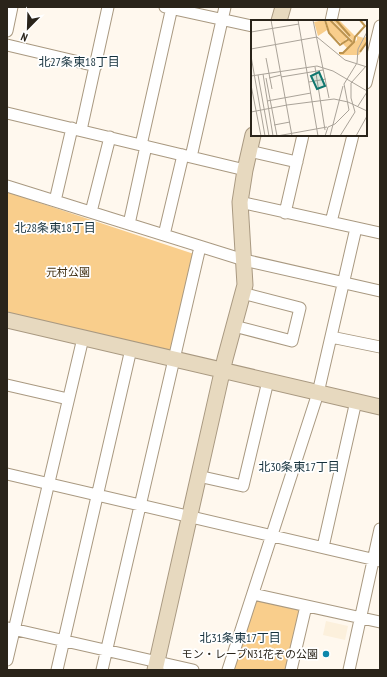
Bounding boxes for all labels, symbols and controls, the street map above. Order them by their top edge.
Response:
north arrow [8,8,48,48]
inset map [251,20,367,136]
text: N [19,30,30,45]
district label: 北27条東18丁目 [38,54,120,69]
district label: 北28条東18丁目 [14,220,96,235]
park label: 元村公園 [46,265,90,279]
district label: 北30条東17丁目 [258,459,340,474]
district label: 北31条東17丁目 [199,630,281,645]
place label: モン・レーブN31花ぞの公園 [182,647,318,661]
marker: モン・レーブN31花ぞの公園 [321,649,331,659]

